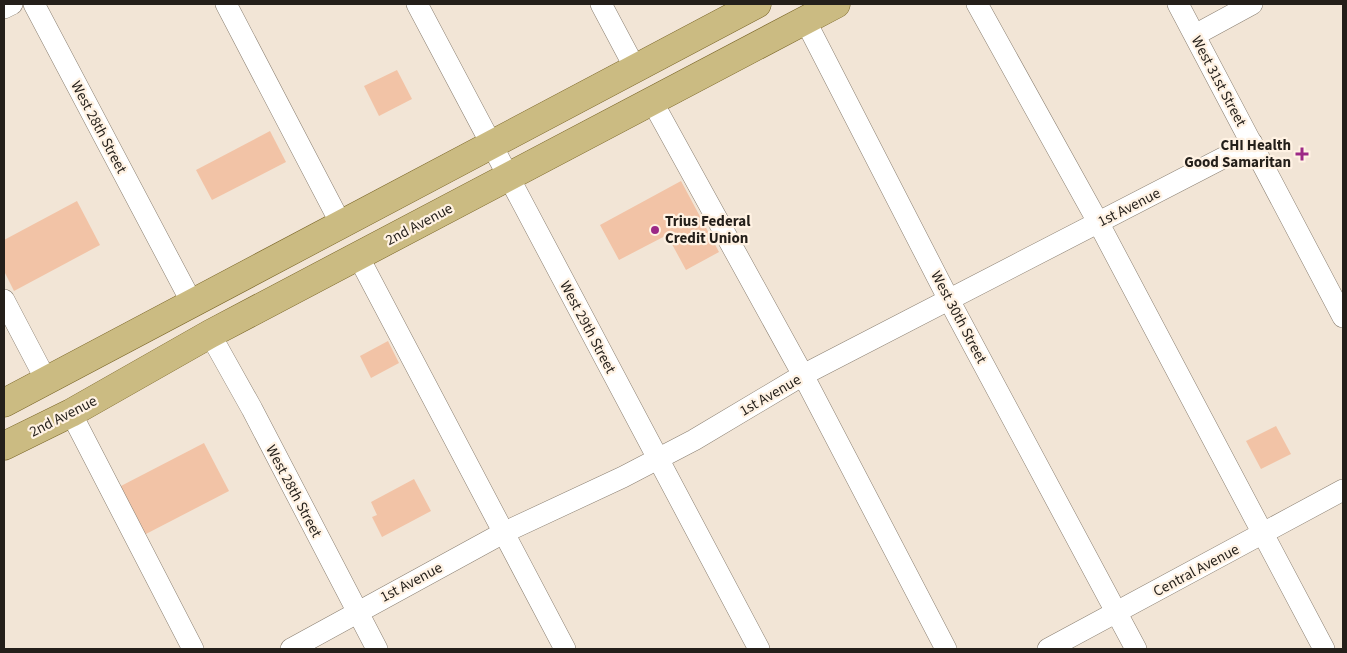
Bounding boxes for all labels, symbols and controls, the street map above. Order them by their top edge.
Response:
street label: West 31st Street [1186,32,1251,130]
street label: West 28th Street [65,77,132,177]
place label: CHI Health Good Samaritan [1184,135,1291,173]
marker: CHI Health Good Samaritan [1295,147,1309,161]
street label: 1st Avenue [1094,183,1164,232]
street label: 2nd Avenue [382,198,456,251]
place label: Trius Federal Credit Union [665,211,751,249]
marker: Trius Federal Credit Union [649,224,661,236]
street label: West 30th Street [925,267,992,367]
street label: West 29th Street [554,277,621,377]
street label: 1st Avenue [736,369,805,421]
street label: 2nd Avenue [26,390,101,442]
street label: West 28th Street [260,441,327,541]
street label: Central Avenue [1149,539,1243,602]
street label: 1st Avenue [376,557,446,608]

